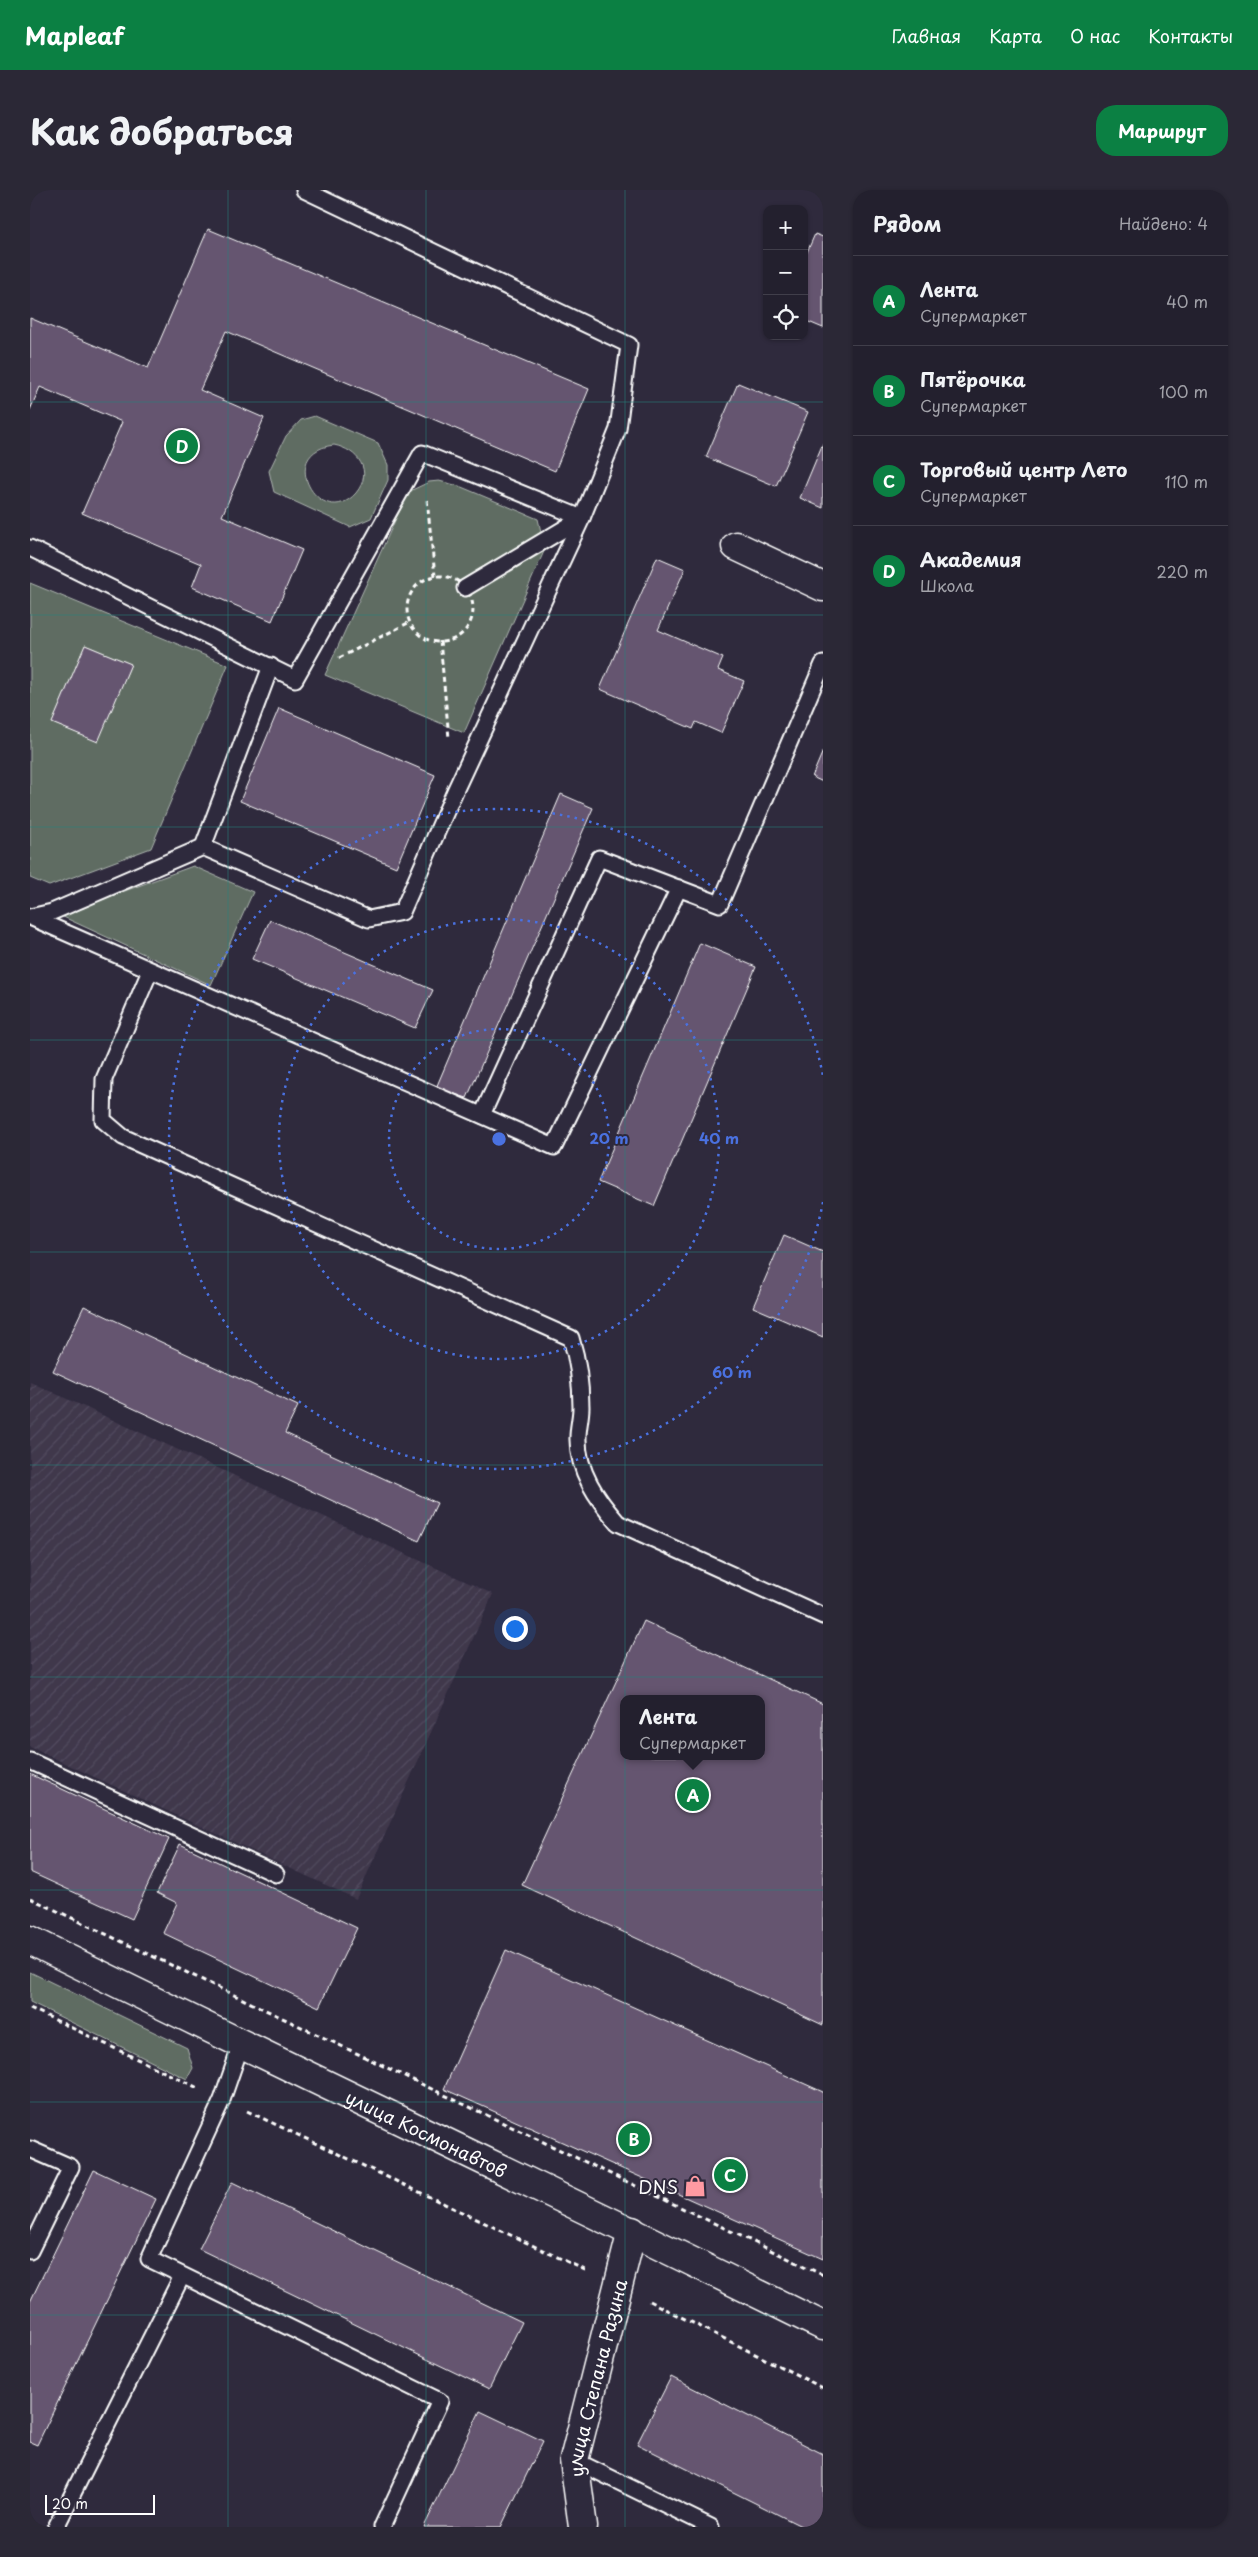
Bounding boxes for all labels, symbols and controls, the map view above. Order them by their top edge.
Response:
text: Mapleaf [25,17,124,53]
text: Главная [892,22,961,49]
text: Карта [989,22,1042,49]
text: О нас [1070,22,1120,49]
text: Контакты [1148,22,1233,49]
text: Как добраться [30,104,294,157]
button: Маршрут [1096,105,1228,156]
map controls [763,205,808,340]
button: + [763,205,808,250]
text: Рядом [873,207,941,239]
text: Найдено: 4 [1119,211,1208,235]
button: − [763,250,808,295]
text: Лента [920,275,978,303]
text: A [883,289,895,313]
text: 40 m [1166,289,1208,313]
button: locate [763,295,808,340]
text: Супермаркет [920,303,1027,327]
text: Пятёрочка [920,365,1026,393]
text: B [884,379,894,403]
text: 100 m [1159,379,1208,403]
text: Супермаркет [920,393,1027,417]
pin: D [166,427,198,465]
text: Торговый центр Лето [920,455,1127,483]
text: C [883,469,895,493]
text: 110 m [1165,469,1208,493]
text: Супермаркет [920,483,1027,507]
text: Академия [920,545,1021,573]
text: D [883,559,895,583]
text: 220 m [1157,559,1208,583]
text: Школа [920,573,974,597]
text: 20 m [590,1126,628,1149]
text: 40 m [699,1126,739,1149]
centre of rings [490,1130,508,1148]
text: 60 m [712,1360,752,1383]
your location [502,1616,528,1642]
popup [620,1695,765,1760]
text: Лента [639,1702,697,1730]
text: Супермаркет [639,1730,746,1754]
pin: A [677,1776,709,1814]
street label: улица Космонавтов [341,2083,512,2183]
pin: B [618,2120,650,2158]
pin: C [714,2156,746,2194]
place label: DNS [638,2173,678,2200]
shop icon: DNS [682,2173,708,2199]
street label: улица Степана Разина [560,2275,633,2479]
scale bar [45,2492,155,2515]
text: 20 m [52,2493,88,2514]

